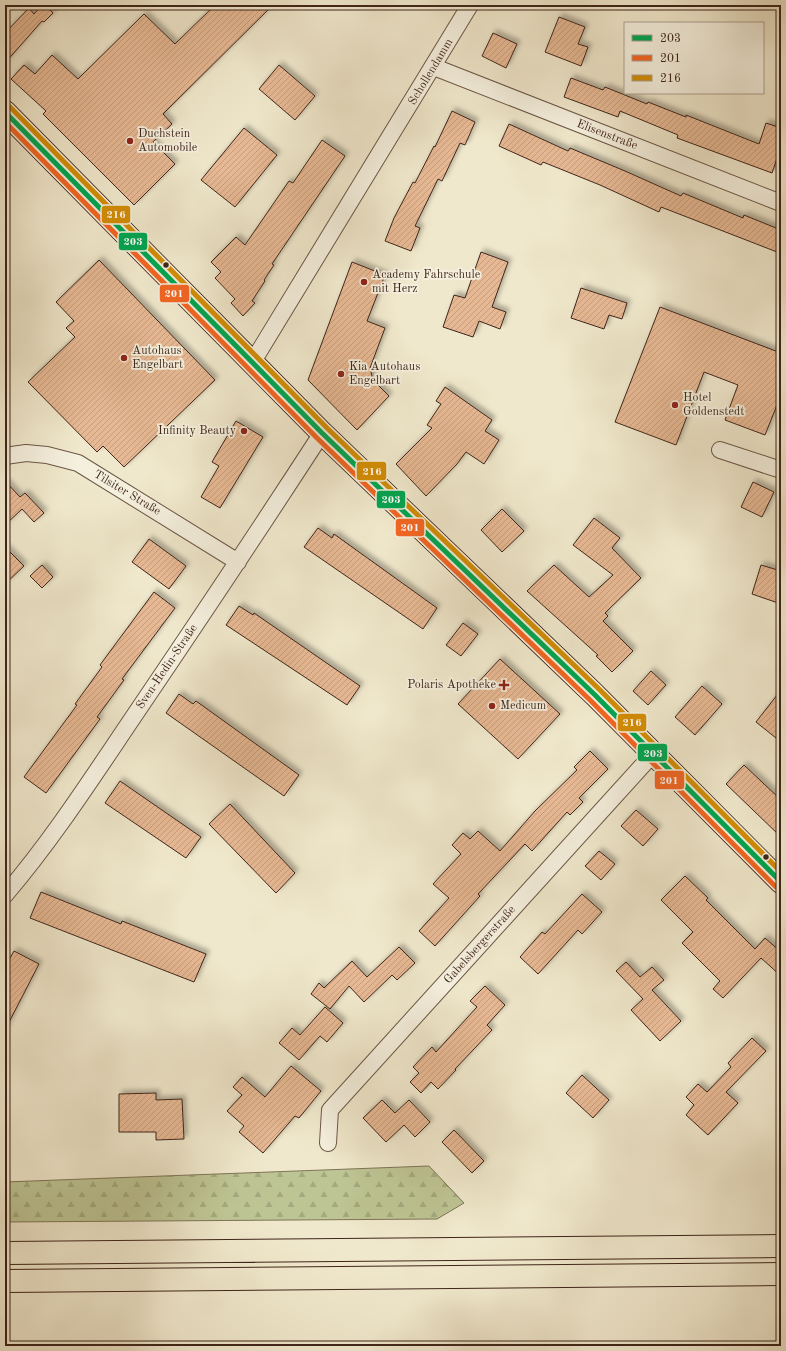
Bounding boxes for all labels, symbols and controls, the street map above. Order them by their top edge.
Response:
legend [624,22,764,94]
text: 203 [660,33,681,45]
street label: Schollendamm [407,36,456,107]
text: 201 [660,53,681,65]
text: 216 [660,73,681,85]
street label: Elisenstraße [575,118,639,152]
place label: Duchstein Automobile [138,128,198,154]
marker: Duchstein Automobile [125,136,135,146]
line badge: 216 [101,205,131,224]
text: 216 [106,210,126,221]
line badge: 203 [118,232,148,251]
text: 203 [123,237,143,248]
unlabelled marker [161,260,171,270]
place label: Academy Fahrschule mit Herz [372,269,481,295]
marker: Academy Fahrschule mit Herz [359,277,369,287]
line badge: 201 [159,284,190,303]
text: 201 [164,289,184,300]
place label: Autohaus Engelbart [132,345,183,371]
marker: Autohaus Engelbart [119,353,129,363]
place label: Kia Autohaus Engelbart [349,361,420,387]
marker: Kia Autohaus Engelbart [336,369,346,379]
place label: Hotel Goldenstedt [683,392,745,418]
marker: Hotel Goldenstedt [670,400,680,410]
place label: Infinity Beauty [158,425,237,437]
marker: Infinity Beauty [239,426,249,436]
line badge: 216 [356,461,387,481]
text: 216 [362,467,382,478]
street label: Tilsiter Straße [91,468,163,518]
line badge: 203 [376,490,406,509]
text: 203 [381,495,401,506]
line badge: 201 [395,518,425,537]
text: 201 [400,523,420,534]
street label: Sven-Hedin-Straße [134,622,200,712]
place label: Polaris Apotheke [407,679,496,691]
marker: Polaris Apotheke [499,680,509,690]
place label: Medicum [500,700,547,712]
marker: Medicum [487,701,497,711]
line badge: 216 [617,713,647,732]
text: 216 [622,718,642,729]
line badge: 203 [637,743,668,762]
text: 203 [643,749,663,760]
line badge: 201 [654,770,685,790]
text: 201 [659,776,679,787]
unlabelled marker [761,852,771,862]
street label: Gabelsbergerstraße [442,903,518,986]

